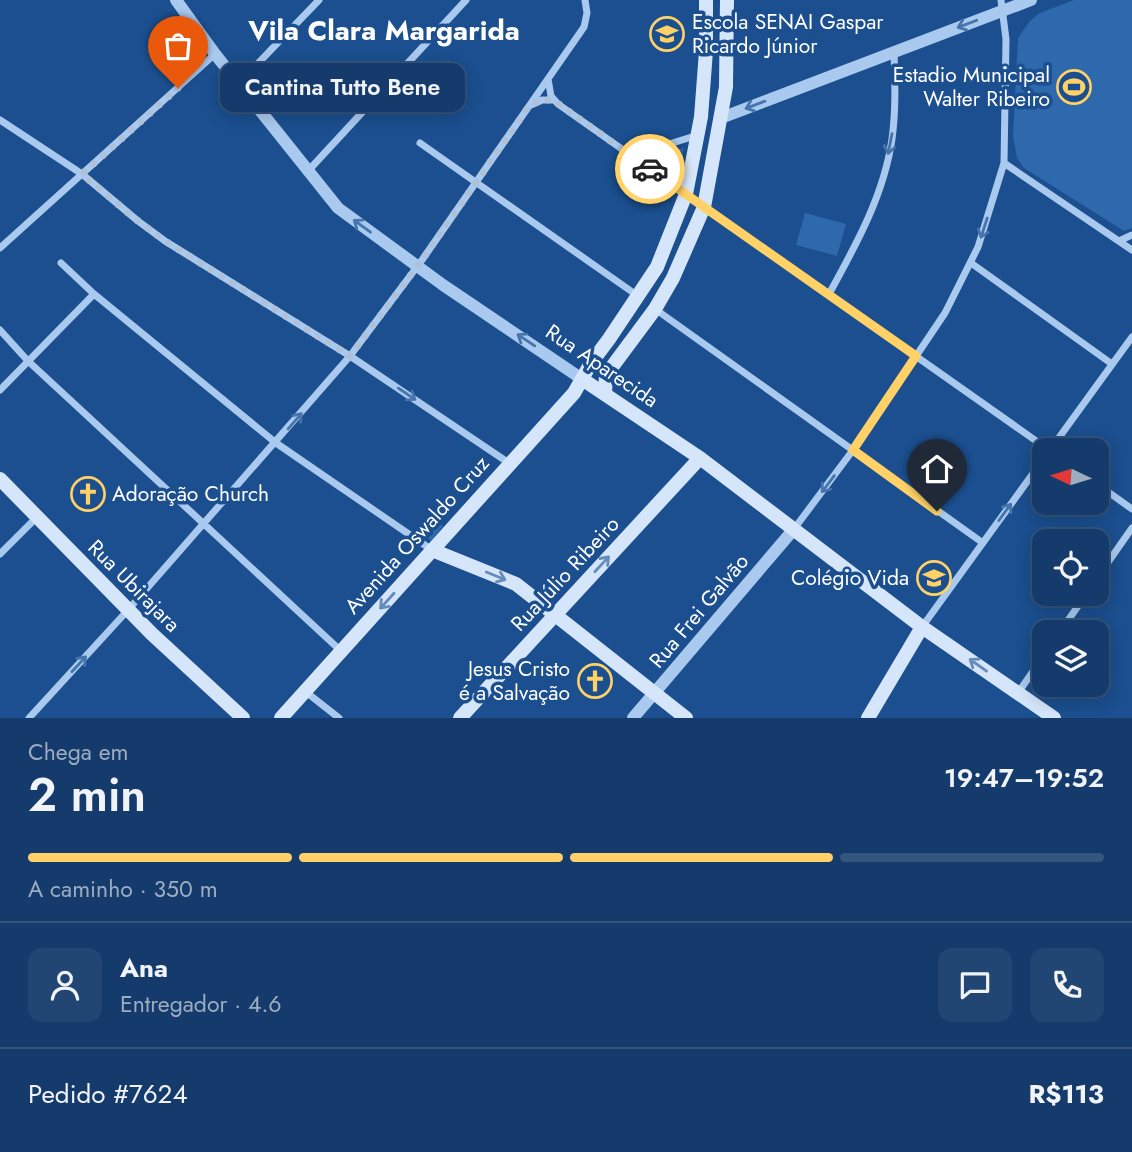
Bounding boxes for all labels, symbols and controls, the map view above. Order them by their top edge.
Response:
place label: Escola SENAI Gaspar Ricardo Júnior [692,7,884,61]
district label: Vila Clara Margarida [247,10,520,51]
school or university icon: Escola SENAI Gaspar Ricardo Júnior [648,15,686,53]
pin [148,16,208,88]
one-way arrow [957,19,979,32]
icon: bag [159,27,197,65]
place label: Estadio Municipal Walter Ribeiro [893,60,1050,114]
callout: Cantina Tutto Bene [220,64,465,112]
sports icon: Estadio Municipal Walter Ribeiro [1055,68,1093,106]
text: Cantina Tutto Bene [245,70,440,104]
one-way arrow [744,100,766,112]
one-way arrow [883,132,897,155]
courier [615,134,685,204]
icon: car [631,150,669,188]
one-way arrow [977,217,990,239]
one-way arrow [353,219,372,234]
street label: Rua Aparecida [540,317,664,415]
one-way arrow [516,333,536,347]
one-way arrow [397,387,416,401]
one-way arrow [287,412,303,430]
north arrow [1032,438,1110,514]
map controls [1032,438,1109,697]
pin [907,439,967,511]
street label: Avenida Oswaldo Cruz [338,449,496,621]
icon: home [918,450,956,488]
one-way arrow [821,474,835,493]
church icon: Adoração Church [69,475,107,513]
place label: Adoração Church [112,479,269,509]
one-way arrow [998,503,1012,522]
street label: Rua Júlio Ribeiro [504,510,626,638]
button: locate [1032,529,1109,606]
street label: Rua Ubirajara [81,533,187,639]
street label: Rua Frei Galvão [642,547,756,675]
one-way arrow [594,556,611,573]
school or university icon: Colégio Vida [915,559,953,597]
place label: Colégio Vida [791,563,909,593]
one-way arrow [484,570,506,583]
one-way arrow [379,592,395,610]
button: layers [1032,620,1109,697]
place label: Jesus Cristo é a Salvação [459,654,570,708]
one-way arrow [70,656,87,673]
one-way arrow [969,658,988,672]
church icon: Jesus Cristo é a Salvação [576,662,614,700]
text: Chega em [28,735,129,769]
text: 19:47–19:52 [944,759,1104,797]
text: 2 min [28,762,146,828]
text: A caminho · 350 m [28,872,218,906]
button: person [28,948,102,1022]
button: chat [938,948,1012,1022]
button: phone [1030,948,1104,1022]
text: Ana [120,949,168,987]
text: Entregador · 4.6 [120,987,282,1021]
text: Pedido #7624 [28,1075,188,1113]
text: R$113 [1028,1075,1104,1113]

